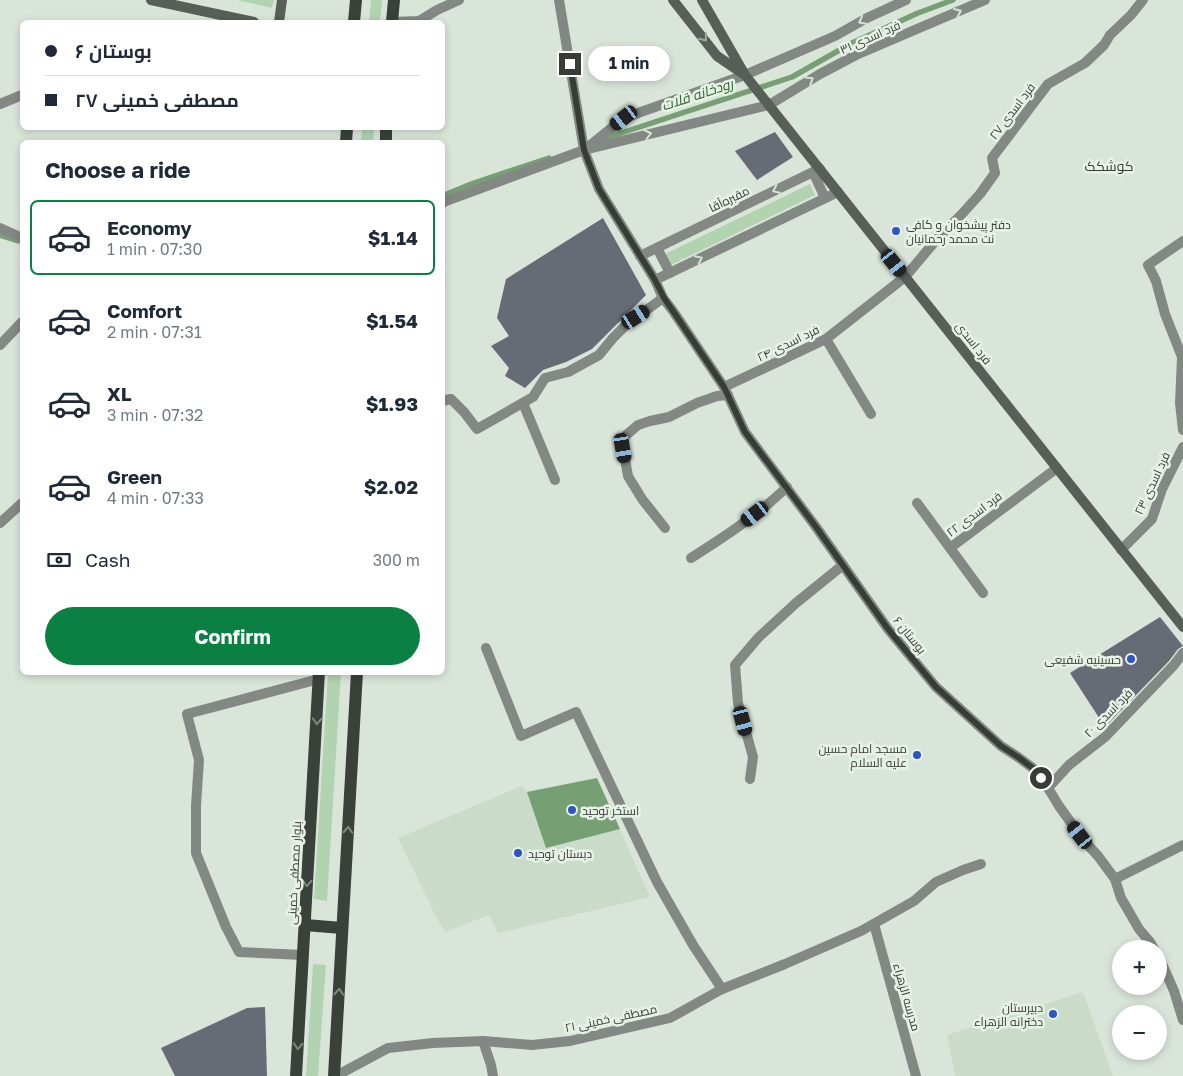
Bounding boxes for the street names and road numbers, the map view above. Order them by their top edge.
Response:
street label: فرد اسدی ۳۱ [837,17,903,57]
street label: فرد اسدی ۲۷ [986,80,1038,142]
street label: مقبره‌آقا [706,183,752,215]
street label: فرد اسدی [953,319,995,367]
street label: فرد اسدی ۲۴ [754,322,822,364]
street label: فرد اسدی ۲۳ [1131,449,1173,517]
street label: فرد اسدی ۲۲ [943,488,1005,540]
street label: بوستان ۶ [890,613,930,657]
street label: فرد اسدی ۲۰ [1081,686,1135,740]
street label: بلوار مصطفی خمینی [284,821,304,925]
street label: مدرسه الزهراء [890,961,924,1033]
street label: مصطفی خمینی ۲۱ [564,1001,658,1035]

